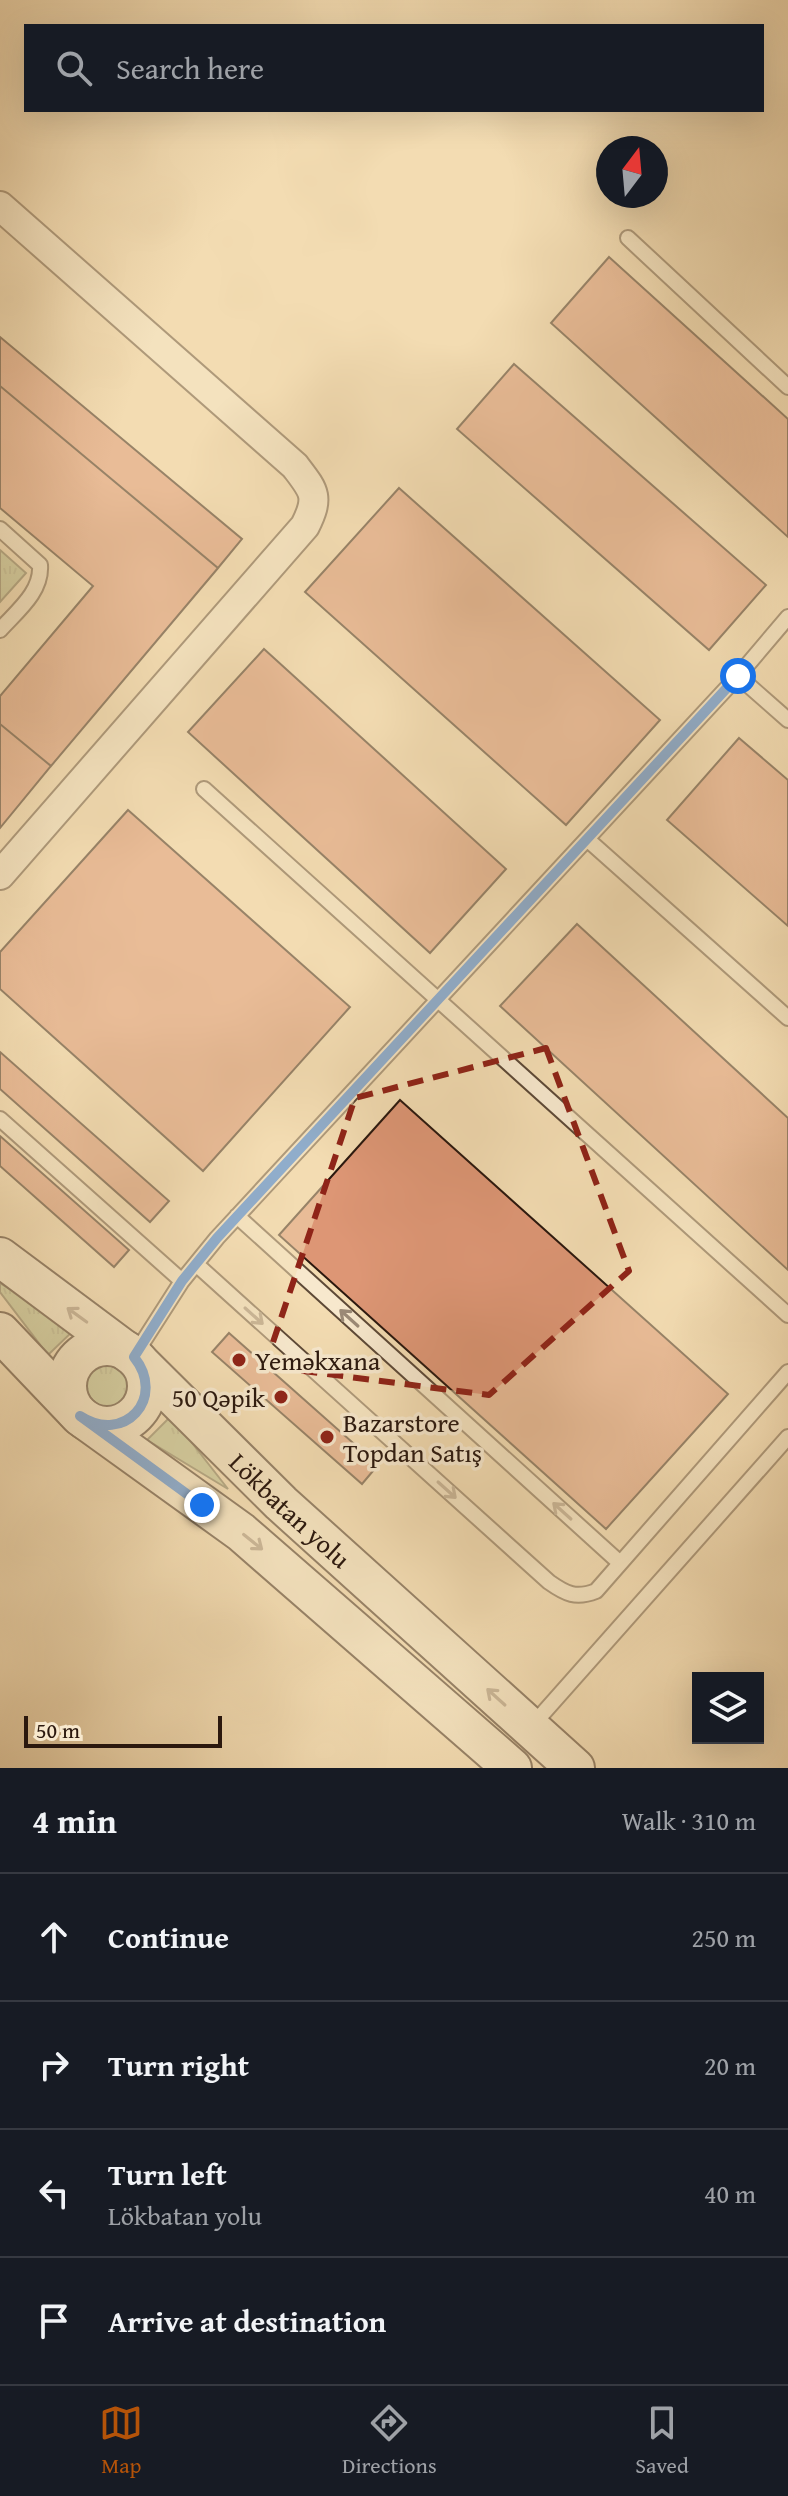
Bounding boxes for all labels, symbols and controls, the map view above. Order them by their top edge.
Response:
search box [24,24,764,112]
icon: search [52,46,96,90]
text: Search here [116,46,264,90]
north arrow [596,136,668,208]
route start [720,658,756,694]
one-way arrow [243,1306,264,1325]
one-way arrow [67,1307,88,1324]
one-way arrow [339,1309,359,1327]
place label: Yeməkxana [255,1341,381,1380]
marker: Yeməkxana [230,1351,248,1369]
place label: 50 Qəpik [172,1378,266,1417]
marker: 50 Qəpik [272,1388,290,1406]
place label: Bazarstore Topdan Satış [343,1403,482,1472]
marker: Bazarstore Topdan Satış [318,1428,336,1446]
street label: Lökbatan yolu [221,1443,360,1577]
one-way arrow [437,1481,457,1499]
route end [184,1487,220,1523]
one-way arrow [553,1502,573,1520]
one-way arrow [242,1533,263,1551]
map controls [692,1672,764,1744]
button: layers [692,1672,764,1744]
one-way arrow [486,1688,506,1707]
scale bar [24,1712,222,1748]
text: 50 m [36,1714,80,1746]
text: 4 min [32,1796,117,1845]
text: Walk · 310 m [622,1801,756,1840]
icon: ahead [32,1915,76,1959]
text: Continue [108,1915,229,1959]
text: 250 m [691,1918,756,1957]
icon: right [32,2043,76,2087]
text: Turn right [108,2043,249,2087]
text: 20 m [704,2046,756,2085]
text: Turn left [108,2152,227,2196]
icon: left [32,2171,76,2215]
text: 40 m [704,2174,756,2213]
text: Lökbatan yolu [108,2196,262,2235]
icon: arrive [32,2299,76,2343]
text: Arrive at destination [108,2299,386,2343]
tab: Map [99,2401,143,2481]
tab: Directions [342,2401,437,2481]
tab: Saved [635,2401,689,2481]

